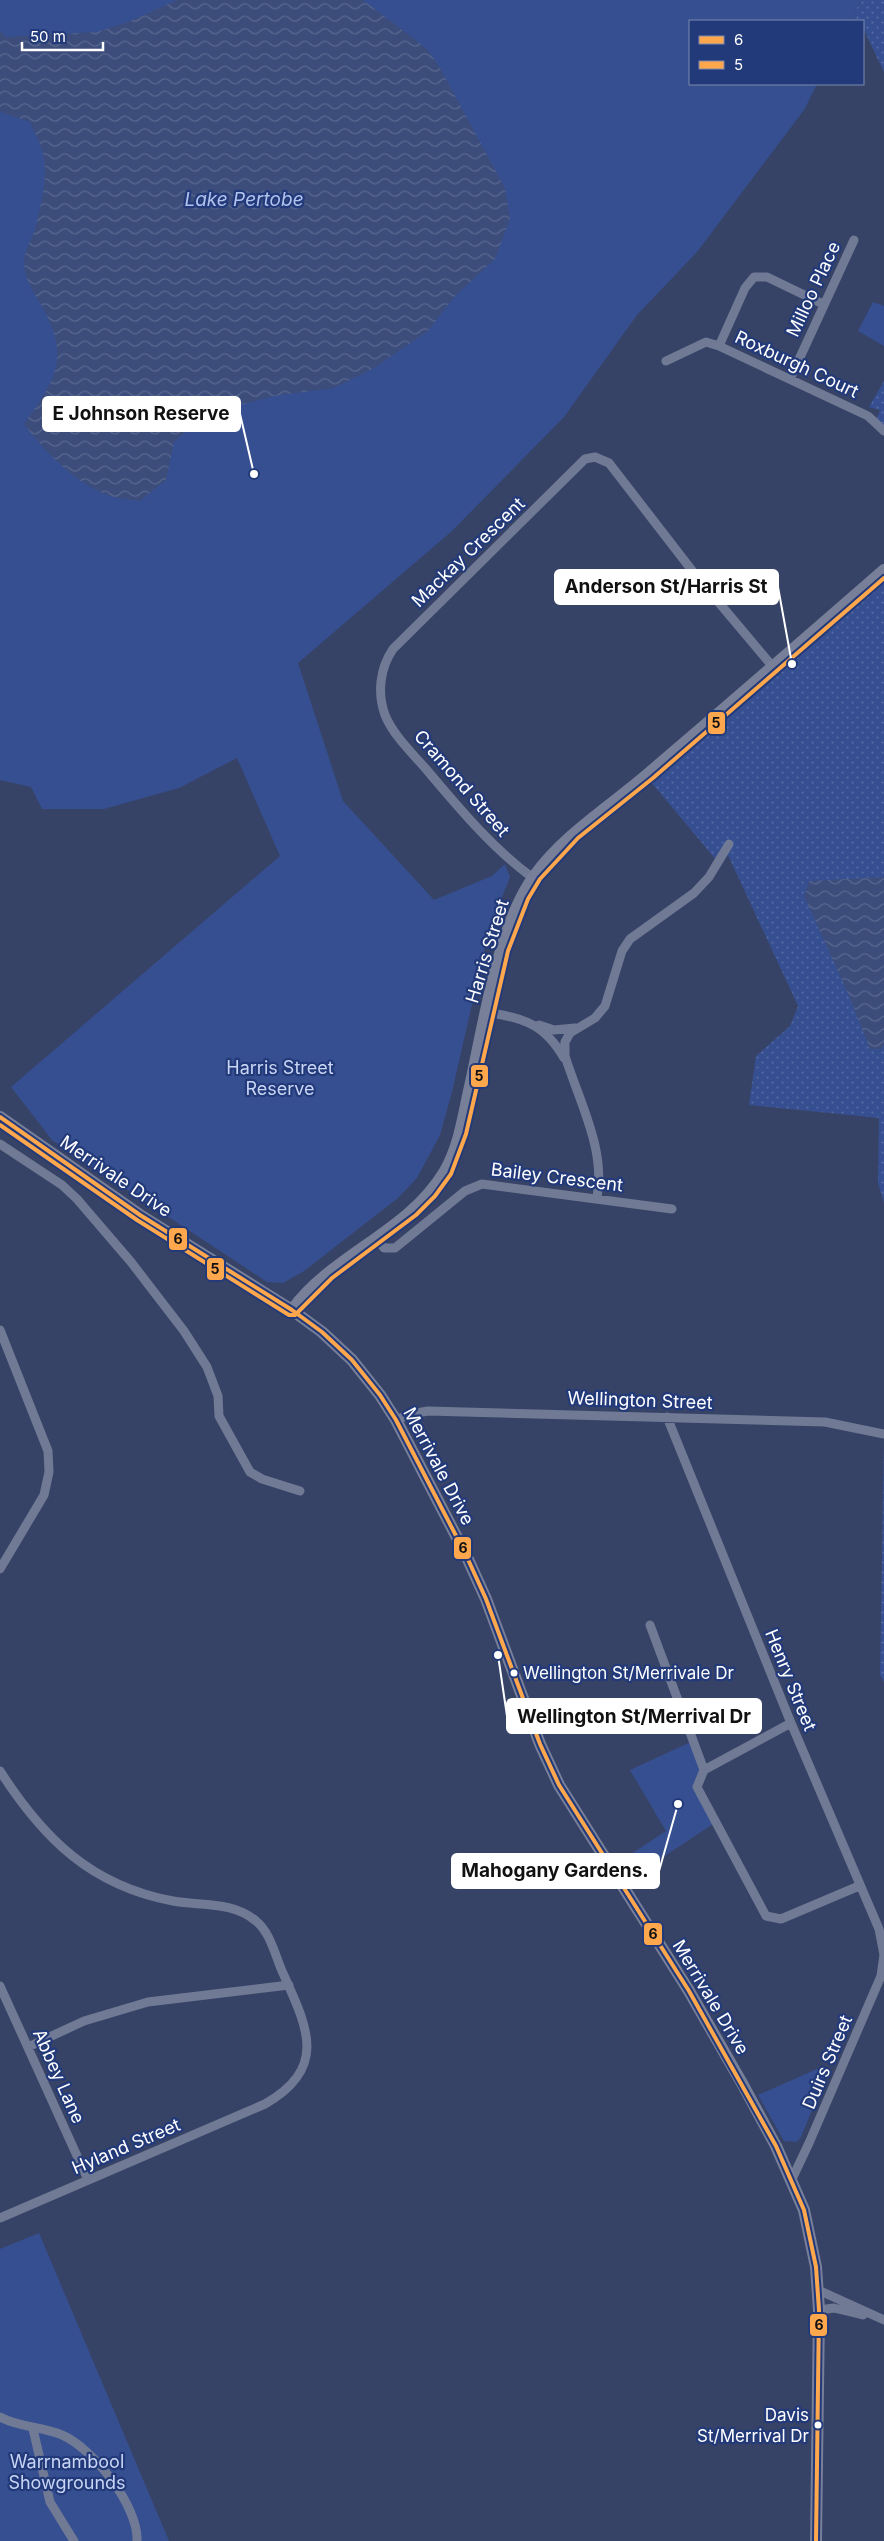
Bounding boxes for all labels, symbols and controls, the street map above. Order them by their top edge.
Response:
scale bar [22,20,104,52]
legend [689,20,864,85]
text: 50 m [30,27,66,46]
text: 6 [734,30,743,49]
text: 5 [734,55,743,74]
water label: Lake Pertobe [184,188,304,211]
street label: Milloo Place [782,238,844,340]
street label: Roxburgh Court [732,326,862,402]
callout: E Johnson Reserve [43,397,240,431]
text: E Johnson Reserve [52,402,230,425]
street label: Mackay Crescent [407,493,529,611]
callout: Anderson St/Harris St [555,570,778,604]
text: Anderson St/Harris St [564,575,768,598]
line badge: 5 [707,711,726,735]
text: 5 [712,714,721,731]
street label: Cramond Street [410,726,514,841]
street label: Harris Street [461,897,513,1005]
park label: Harris Street Reserve [226,1057,334,1099]
line badge: 5 [470,1064,489,1088]
text: 5 [475,1067,484,1084]
street label: Merrivale Drive [56,1131,176,1221]
street label: Bailey Crescent [490,1158,624,1196]
line badge: 6 [168,1227,188,1251]
text: 6 [173,1230,183,1247]
line badge: 5 [206,1257,225,1281]
text: 5 [211,1260,220,1277]
street label: Wellington Street [567,1387,713,1413]
street label: Merrivale Drive [399,1404,479,1528]
line badge: 6 [453,1536,472,1560]
text: 6 [458,1539,468,1556]
street label: Henry Street [761,1626,821,1734]
place label: Wellington St/Merrivale Dr [523,1663,734,1683]
marker: Wellington St/Merrivale Dr [509,1668,519,1678]
callout: Wellington St/Merrival Dr [507,1699,761,1733]
text: Wellington St/Merrival Dr [517,1705,751,1728]
callout: Mahogany Gardens. [452,1854,659,1888]
text: Mahogany Gardens. [461,1859,649,1882]
line badge: 6 [643,1922,663,1946]
text: 6 [648,1925,658,1942]
street label: Merrivale Drive [669,1936,753,2058]
street label: Duirs Street [798,2012,856,2112]
street label: Abbey Lane [29,2026,89,2126]
street label: Hyland Street [69,2114,183,2178]
line badge: 6 [809,2313,828,2337]
text: 6 [814,2316,824,2333]
place label: Davis St/Merrival Dr [697,2405,810,2446]
marker: Davis St/Merrival Dr [813,2420,823,2430]
park label: Warrnambool Showgrounds [8,2451,126,2493]

